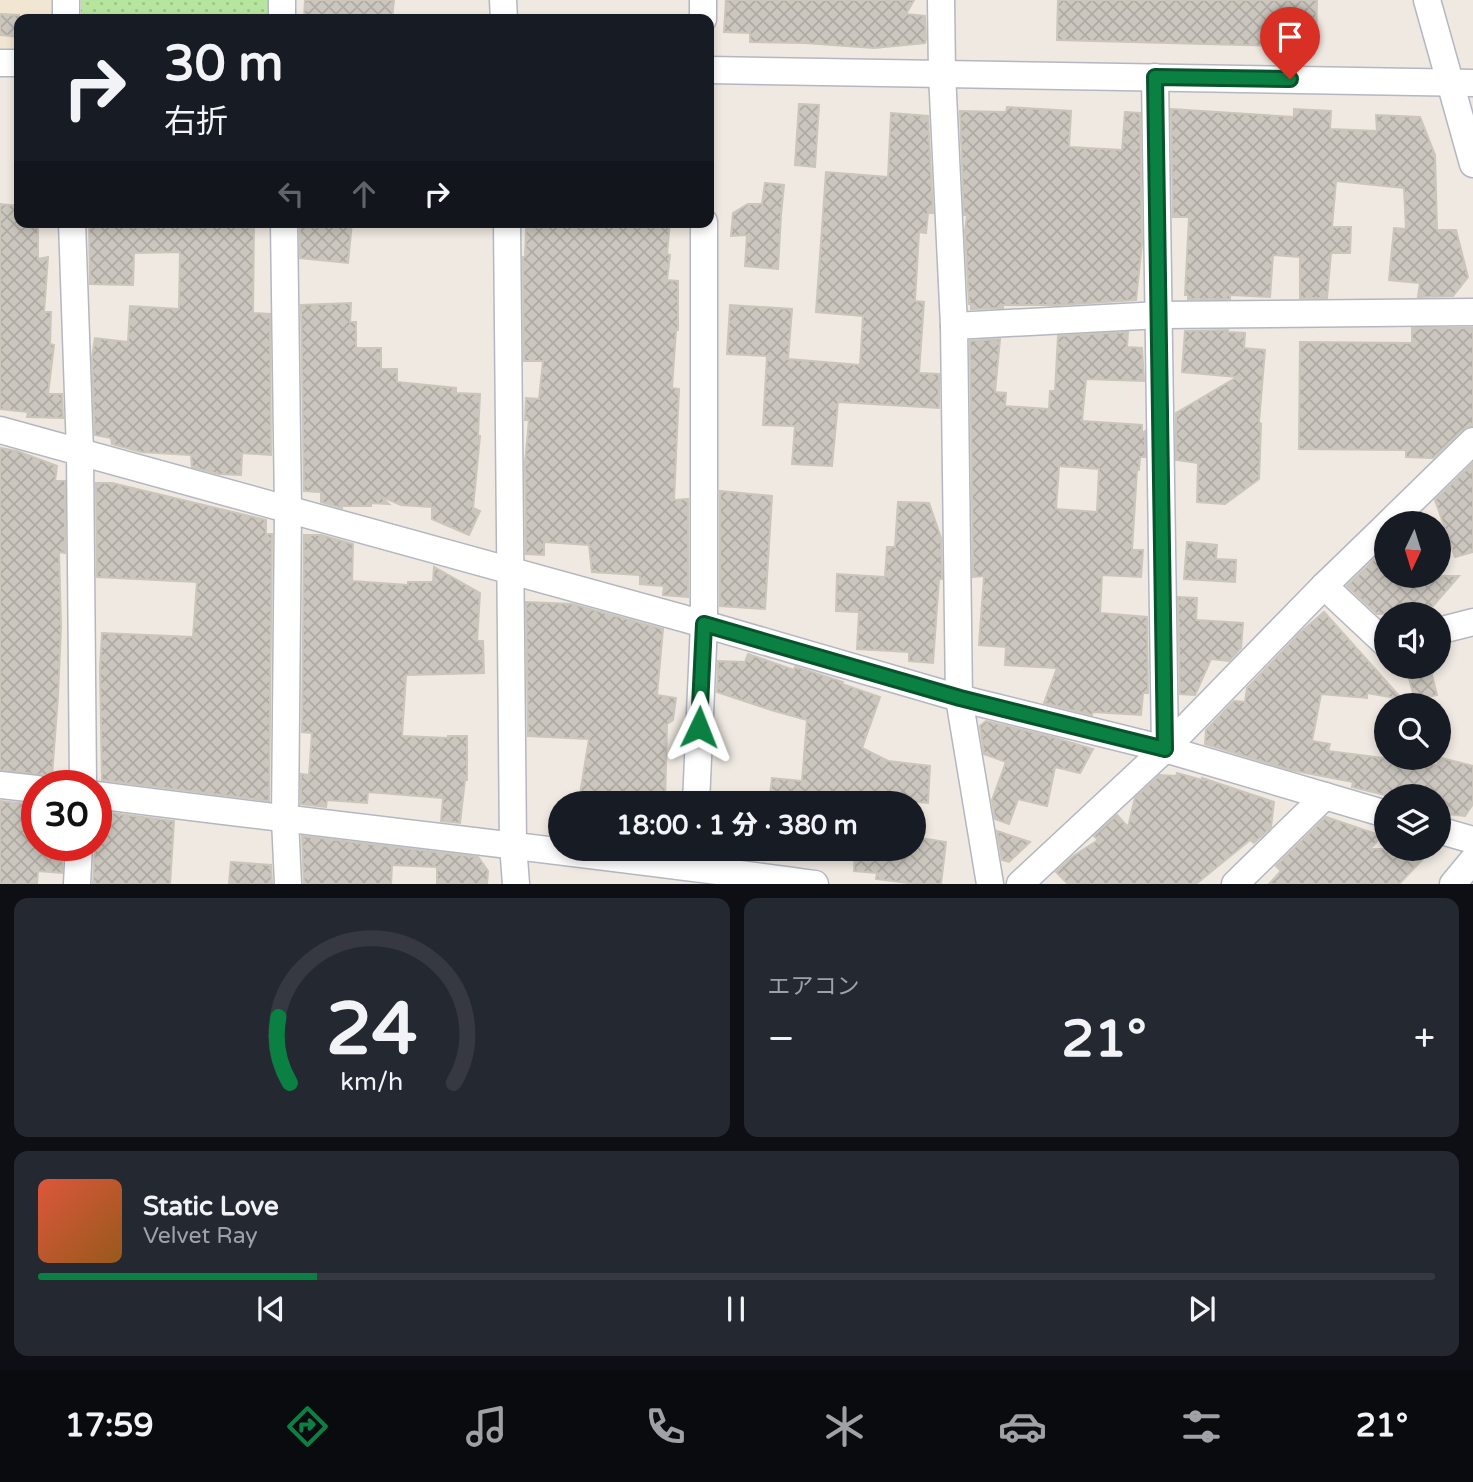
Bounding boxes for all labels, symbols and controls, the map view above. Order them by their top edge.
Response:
pin [1260,7,1320,79]
icon: arrive [1271,18,1309,56]
text: 30 m [164,35,283,94]
icon: right [49,42,140,133]
text: 右折 [164,103,228,141]
icon: left [272,175,310,213]
icon: ahead [345,175,383,213]
icon: right [418,175,456,213]
north arrow [1374,511,1451,588]
map controls [1374,511,1451,861]
button: sound [1374,602,1451,679]
position arrow [662,690,736,764]
button: search [1374,693,1451,770]
speed limit sign: 30 [21,770,112,861]
button: layers [1374,784,1451,861]
text: 18:00 · 1 分 · 380 m [616,810,858,841]
text: エアコン [768,973,860,1001]
text: 24 [326,987,417,1075]
text: 21° [1062,1008,1147,1071]
text: − [768,1016,795,1062]
text: + [1414,1016,1435,1062]
text: km/h [340,1067,403,1097]
text: Static Love [143,1191,279,1222]
text: Velvet Ray [143,1222,258,1250]
icon: previous [252,1290,290,1328]
icon: pause [717,1290,755,1328]
icon: next [1183,1290,1221,1328]
icon: directions [283,1402,332,1451]
icon: music [462,1402,511,1451]
icon: phone [641,1402,690,1451]
icon: climate [820,1402,869,1451]
icon: car [998,1402,1047,1451]
icon: filters [1177,1402,1226,1451]
text: 17:59 [65,1407,154,1445]
text: 21° [1356,1407,1408,1445]

